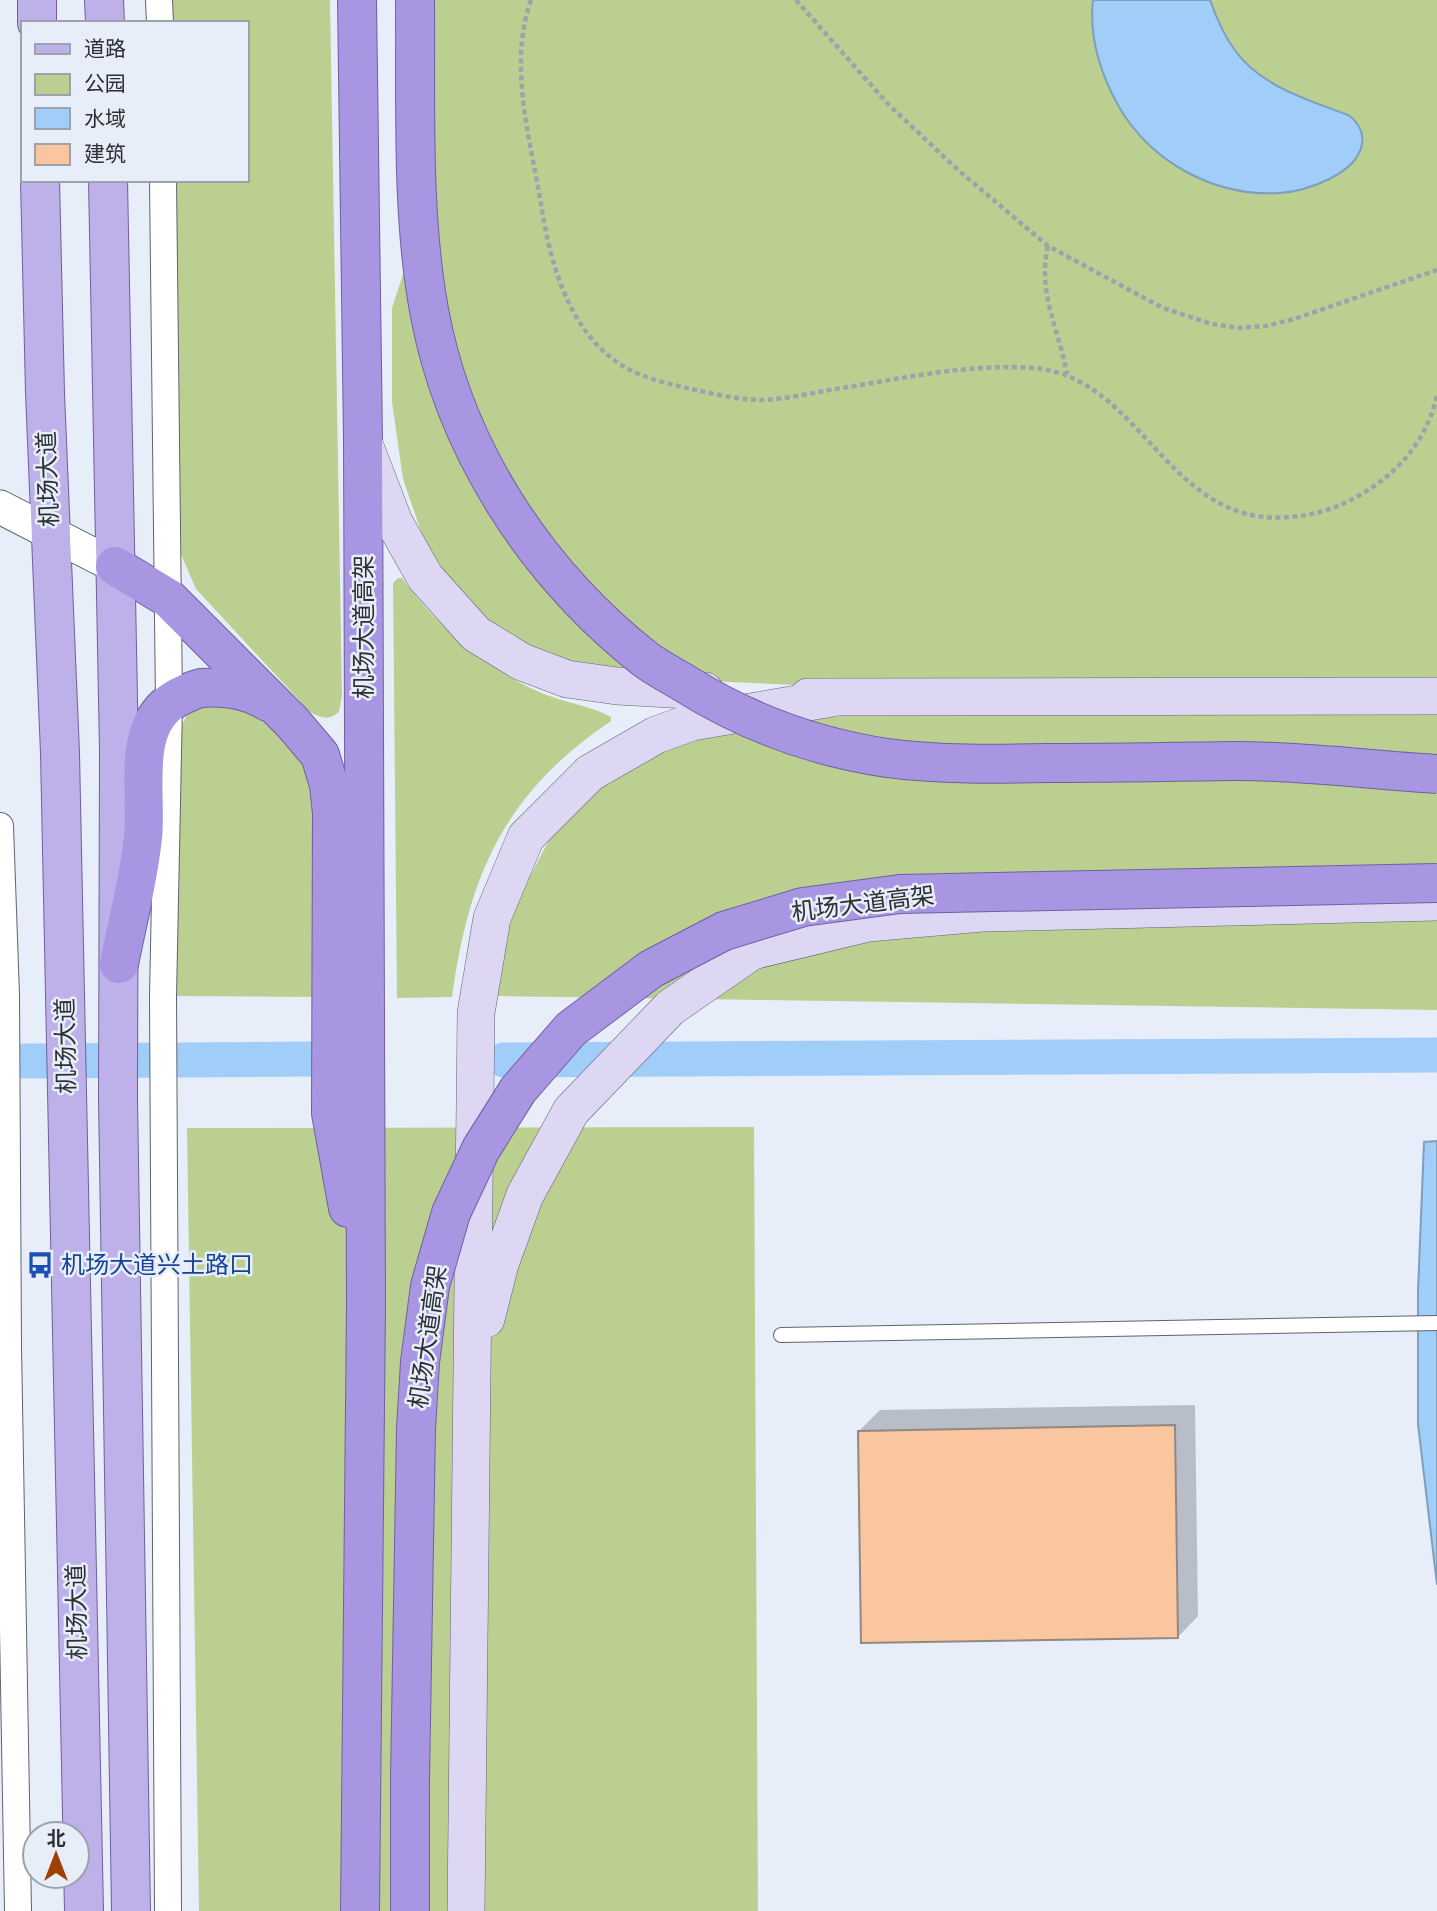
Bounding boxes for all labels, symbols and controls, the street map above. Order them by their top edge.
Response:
legend [21,21,248,182]
text: 道路 [84,35,126,61]
text: 公园 [84,70,126,96]
text: 水域 [84,105,126,131]
text: 建筑 [84,140,126,166]
street label: 机场大道 [30,431,64,528]
street label: 机场大道高架 [348,555,378,699]
street label: 机场大道高架 [790,879,936,927]
street label: 机场大道 [49,998,81,1094]
place label: 机场大道兴土路口 [61,1249,253,1279]
bus stop icon: 机场大道兴土路口 [25,1250,55,1280]
street label: 机场大道高架 [402,1263,452,1410]
street label: 机场大道 [60,1564,92,1660]
north arrow [21,1820,91,1890]
text: 北 [46,1826,66,1850]

